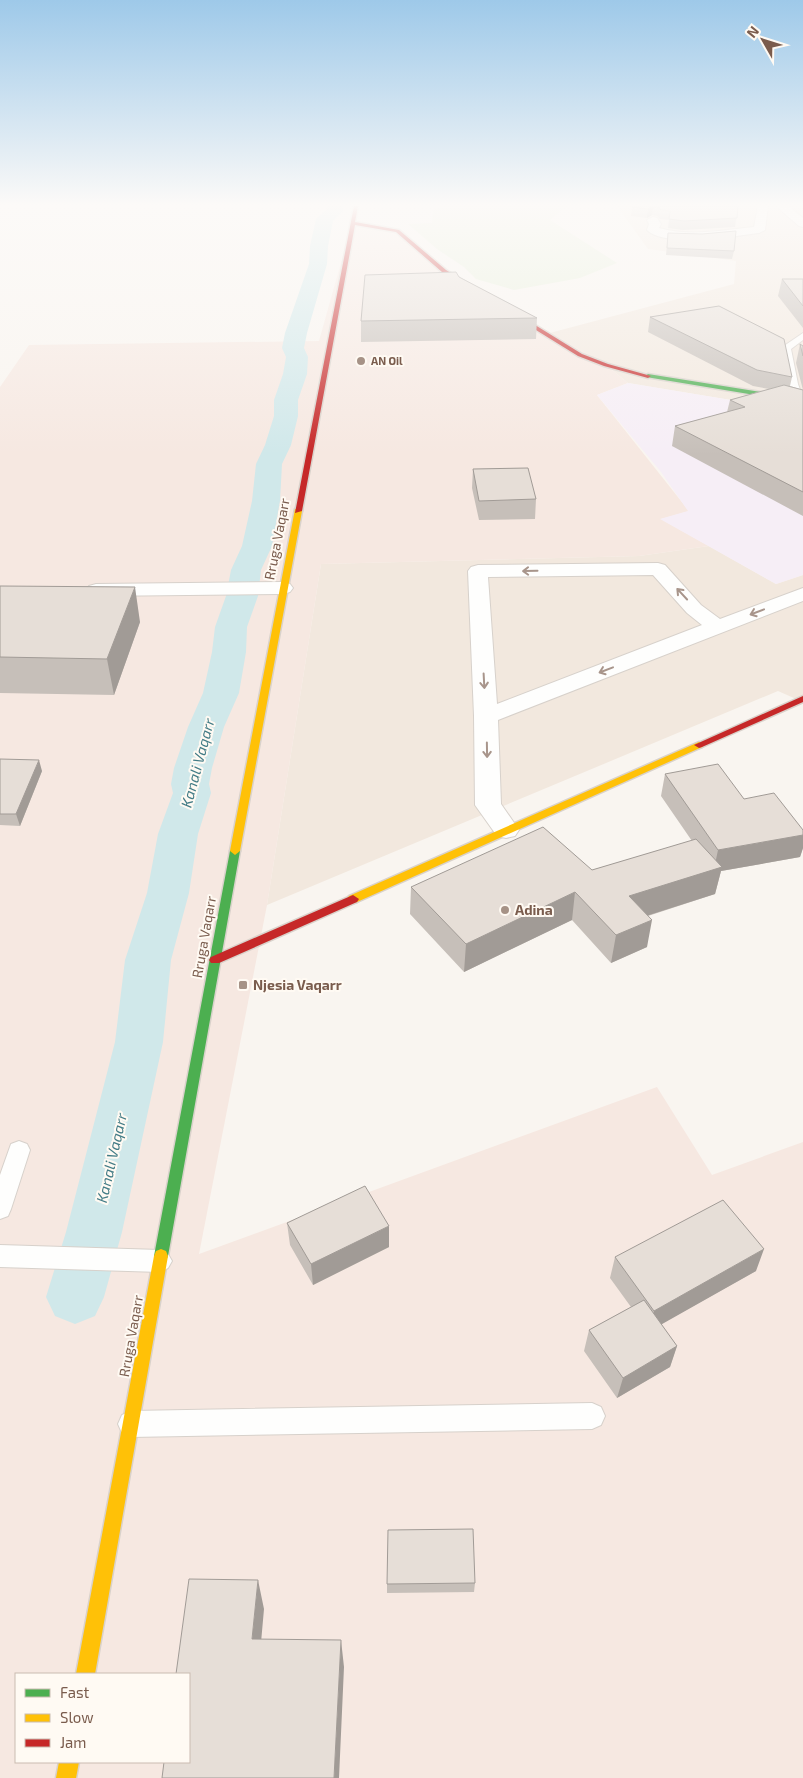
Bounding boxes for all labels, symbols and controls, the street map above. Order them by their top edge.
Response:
north arrow [738,15,788,65]
text: N [743,22,762,41]
place label: AN Oil [371,354,403,367]
marker: AN Oil [355,355,367,367]
street label: Rruga Vaqarr [260,496,293,581]
one-way arrow [523,566,539,576]
one-way arrow [676,588,688,601]
one-way arrow [750,608,766,617]
one-way arrow [598,666,614,675]
one-way arrow [479,672,488,688]
water label: Kanali Vaqarr [176,715,218,809]
one-way arrow [482,742,492,758]
street label: Rruga Vaqarr [188,894,219,979]
place label: Adina [515,901,553,918]
marker: Adina [499,904,511,916]
place label: Njesia Vaqarr [253,976,342,993]
marker: Njesia Vaqarr [237,979,249,991]
water label: Kanali Vaqarr [92,1110,130,1205]
street label: Rruga Vaqarr [115,1293,146,1378]
legend [15,1673,190,1763]
text: Fast [60,1683,90,1701]
text: Slow [60,1708,94,1726]
text: Jam [60,1733,86,1751]

